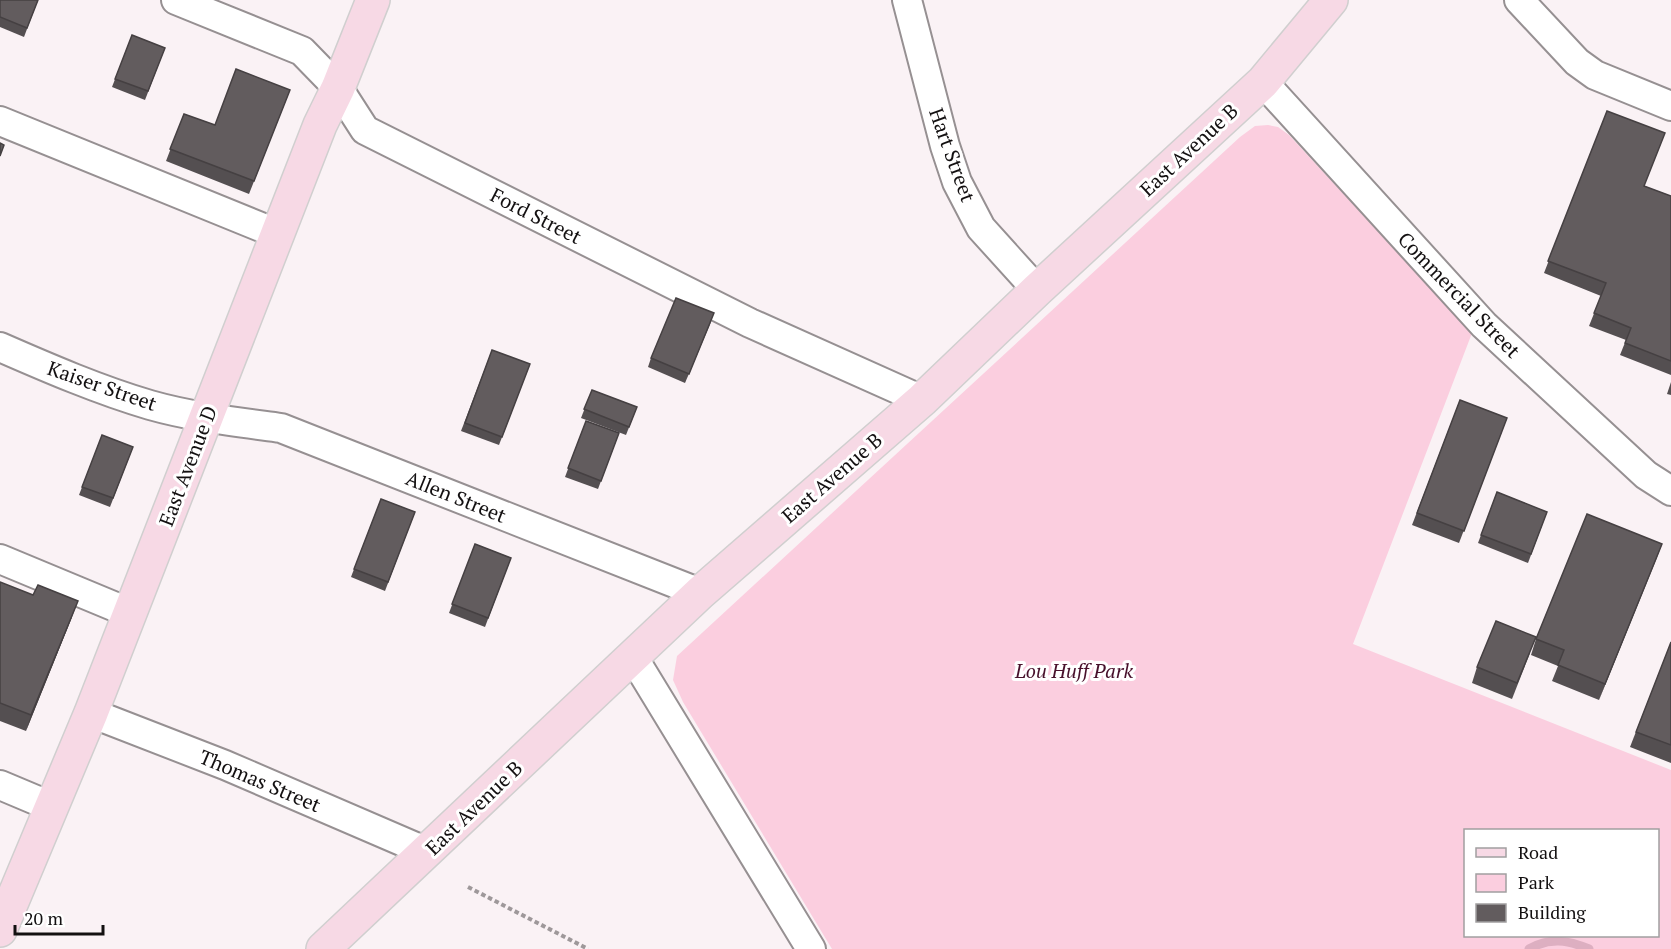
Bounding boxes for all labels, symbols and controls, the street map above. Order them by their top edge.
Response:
street label: East Avenue B [1134,97,1244,202]
street label: Hart Street [923,104,982,206]
street label: Ford Street [486,181,587,250]
street label: Commercial Street [1392,226,1527,364]
street label: Kaiser Street [44,354,161,417]
street label: East Avenue D [152,402,223,530]
street label: East Avenue B [776,426,888,529]
street label: Allen Street [402,464,511,529]
park label: Lou Huff Park [1014,657,1133,684]
street label: Thomas Street [195,743,326,818]
street label: East Avenue B [419,755,528,861]
legend [1464,829,1659,937]
text: Road [1518,840,1558,864]
text: Park [1518,870,1555,894]
scale bar [15,898,104,936]
text: Building [1518,900,1586,924]
text: 20 m [24,906,64,930]

